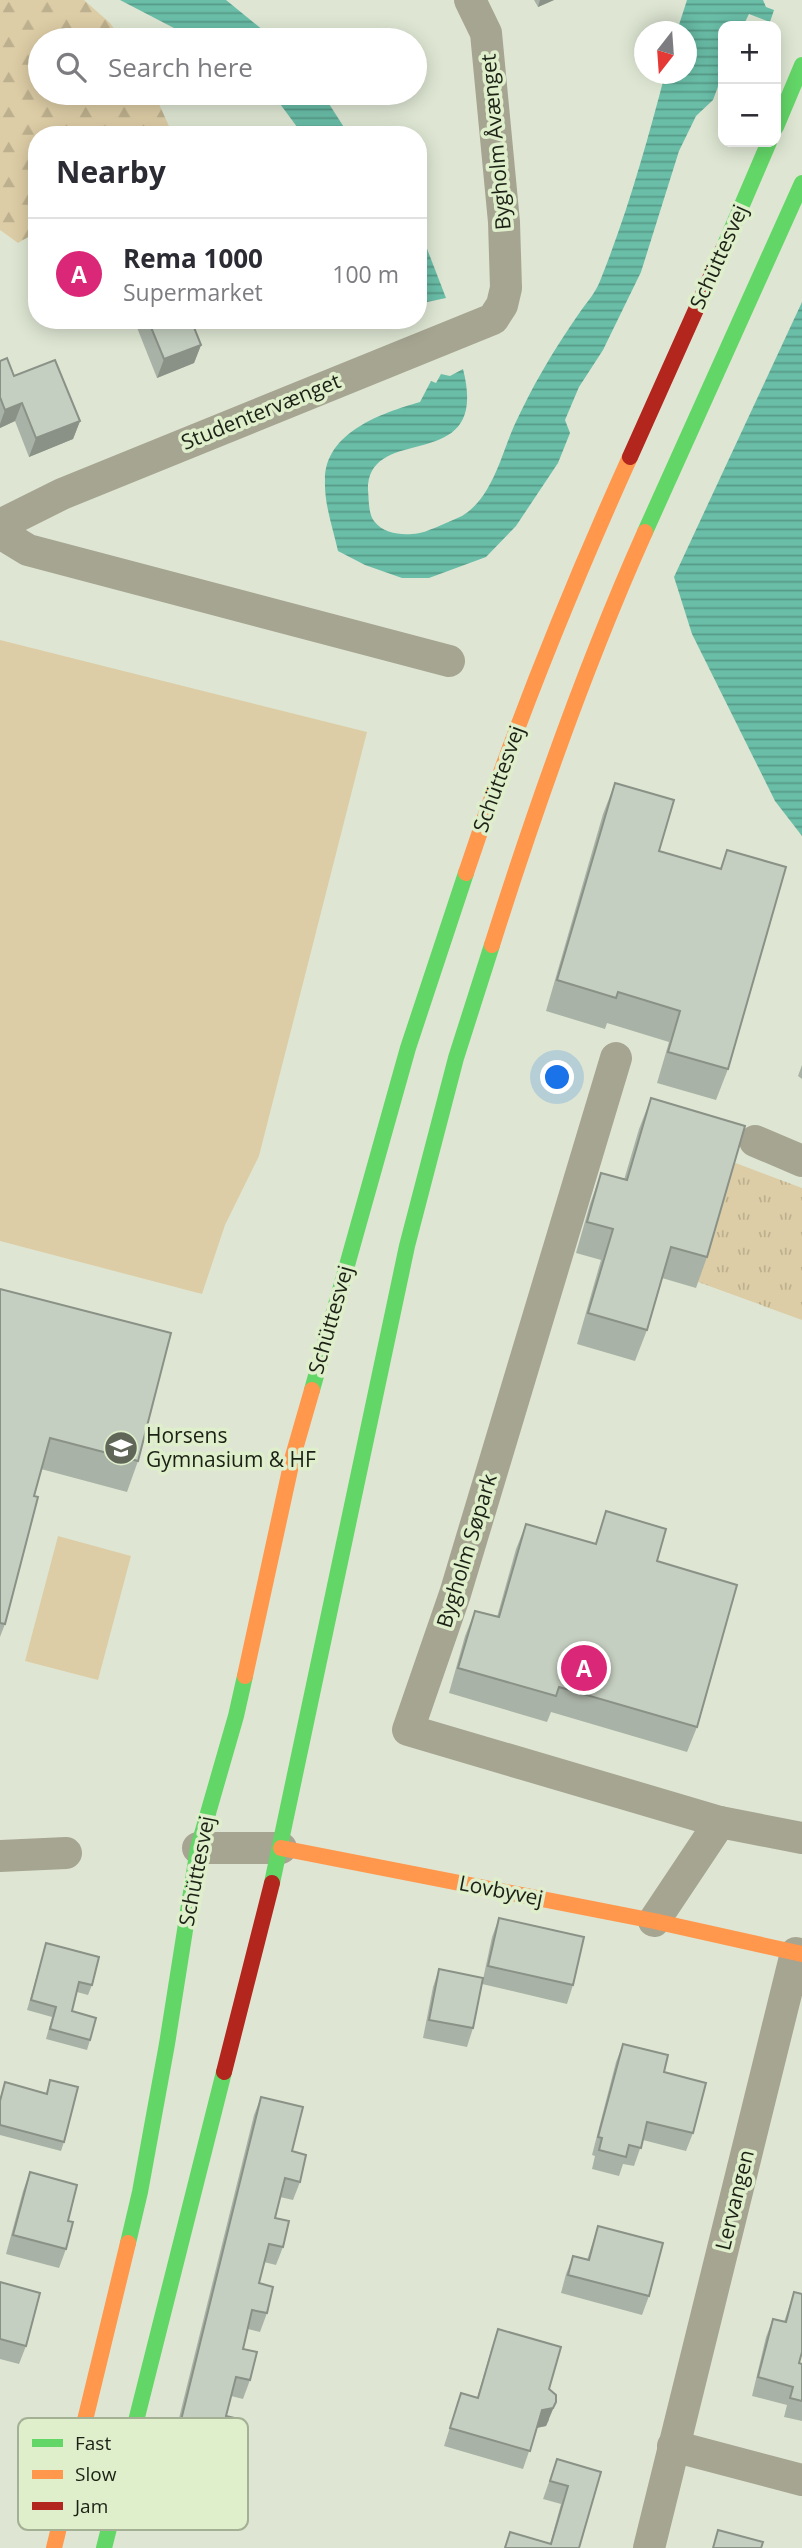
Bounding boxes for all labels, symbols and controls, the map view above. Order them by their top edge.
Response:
north arrow [634,21,697,84]
map controls [718,21,781,147]
button: + [718,21,781,84]
search box [28,28,427,105]
icon: search [52,48,90,86]
text: Search here [108,49,253,85]
street label: Bygholm Åvænget [473,53,517,231]
button: − [718,84,781,147]
text: Nearby [56,151,166,192]
street label: Schüttesvej [683,200,754,313]
text: Rema 1000 [123,240,263,276]
text: A [71,258,87,290]
text: 100 m [332,258,399,290]
text: Supermarket [123,276,263,308]
street label: Studentervænget [177,366,344,456]
street label: Schüttesvej [466,721,530,836]
your location [540,1060,574,1094]
street label: Schüttesvej [301,1262,359,1377]
place label: Horsens Gymnasium & HF [146,1421,316,1473]
school or university icon: Horsens Gymnasium & HF [102,1429,140,1467]
street label: Bygholm Søpark [429,1470,503,1631]
pin: A [561,1642,607,1694]
street label: Schüttesvej [172,1813,220,1928]
street label: Lovbyvej [457,1868,546,1912]
street label: Lervangen [708,2147,760,2253]
legend [18,2418,248,2530]
text: Fast [75,2430,111,2456]
text: Slow [75,2461,117,2487]
text: Jam [73,2493,108,2519]

